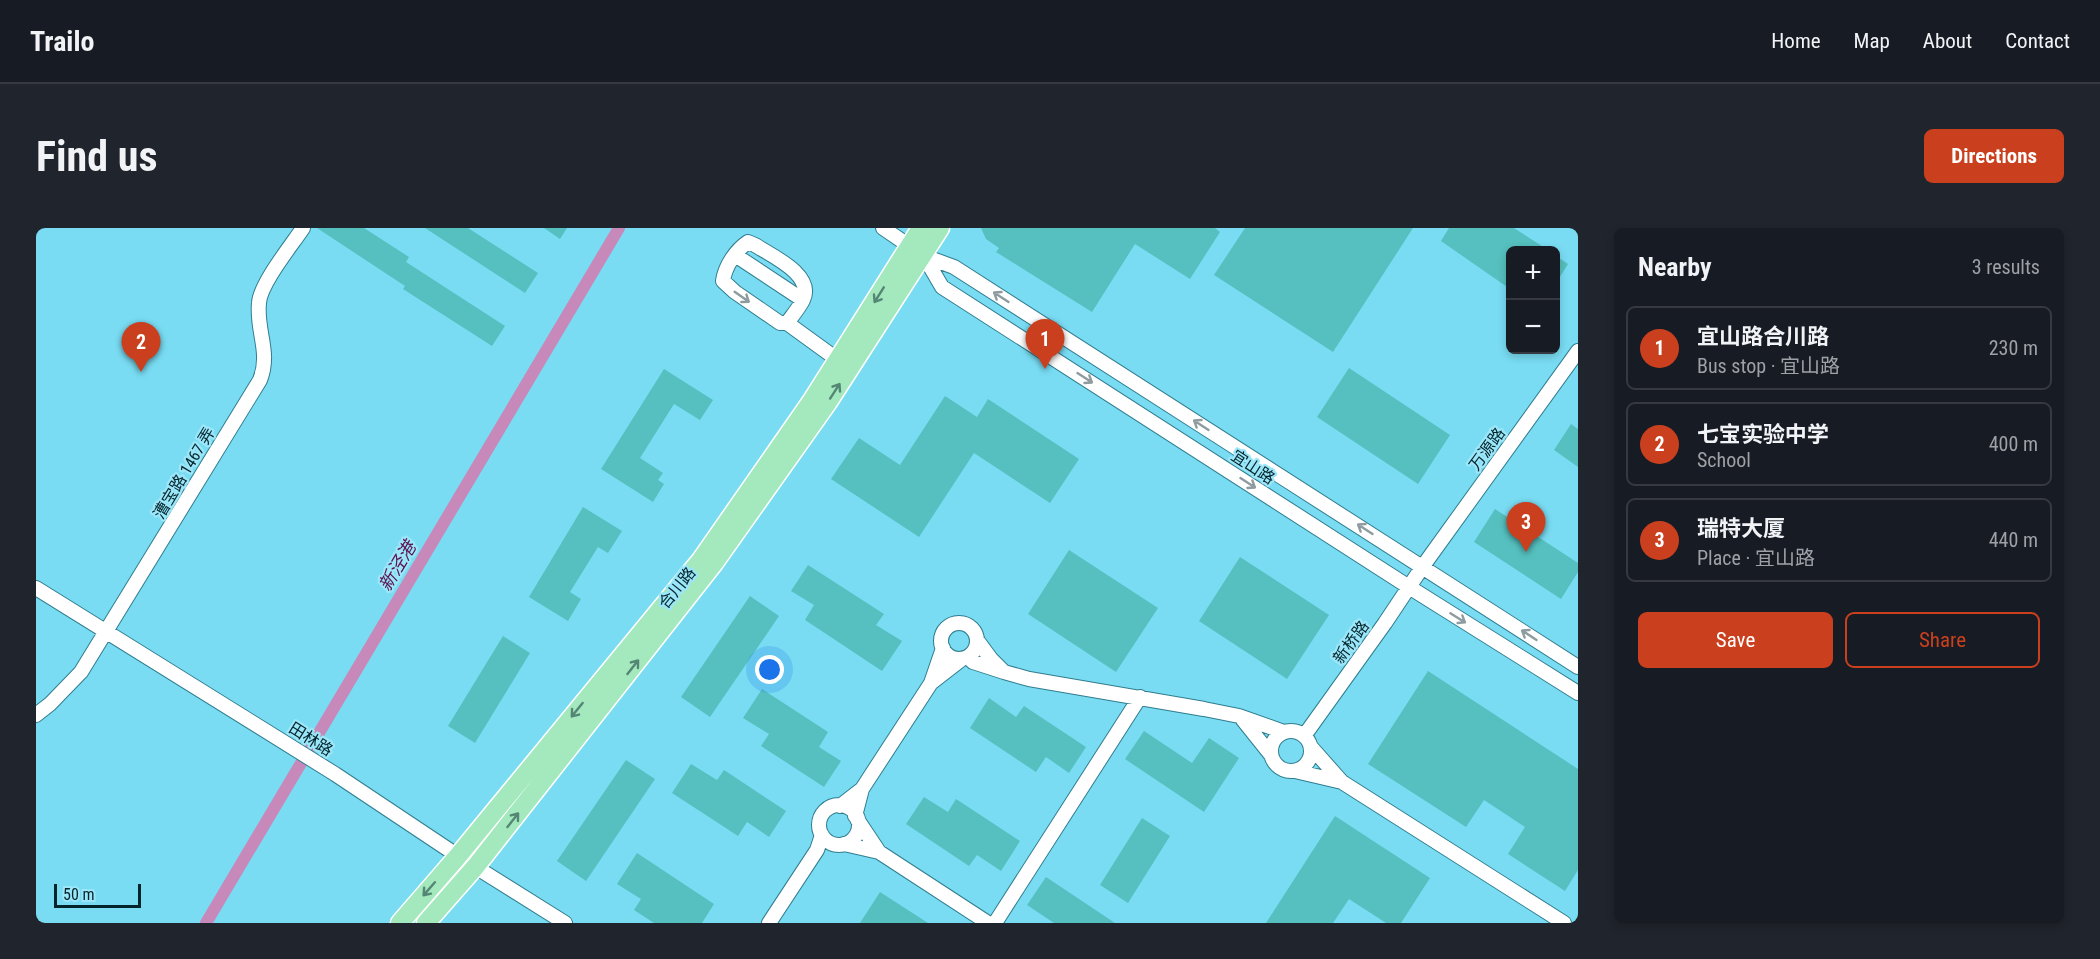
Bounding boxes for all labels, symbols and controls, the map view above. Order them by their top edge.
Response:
text: Trailo [30,25,94,58]
text: Home [1771,29,1821,53]
text: Map [1854,29,1890,53]
text: About [1923,29,1972,53]
text: Contact [2005,29,2070,53]
button: Directions [1924,129,2064,183]
text: Find us [36,132,157,181]
map controls [1506,246,1560,354]
button: + [1506,246,1560,300]
text: Nearby [1638,252,1712,282]
text: 3 results [1972,255,2040,279]
one-way arrow [872,286,884,303]
one-way arrow [733,290,749,303]
one-way arrow [993,291,1010,303]
button: − [1506,300,1560,354]
pin: 1 [1026,320,1064,369]
pin: 2 [122,322,160,372]
text: 宜山路合川路 [1697,324,1829,349]
text: 1 [1654,336,1665,360]
text: 230 m [1989,336,2038,360]
text: Bus stop · 宜山路 [1697,354,1840,378]
one-way arrow [1076,371,1093,384]
one-way arrow [829,383,841,400]
one-way arrow [1193,418,1210,430]
text: 七宝实验中学 [1697,422,1829,447]
street label: 漕宝路 1467 弄 [149,424,219,522]
street label: 万源路 [1465,424,1509,474]
text: 2 [1654,432,1665,456]
text: 400 m [1989,432,2038,456]
street label: 宜山路 [1228,446,1278,488]
text: School [1697,448,1751,472]
one-way arrow [1240,477,1257,490]
pin: 3 [1506,502,1546,552]
text: 瑞特大厦 [1697,516,1785,541]
one-way arrow [1357,523,1374,535]
text: 3 [1654,528,1665,552]
text: 440 m [1989,528,2038,552]
water label: 新泾港 [374,535,421,595]
text: Place · 宜山路 [1697,546,1815,570]
street label: 合川路 [655,563,699,613]
one-way arrow [1450,612,1467,625]
button: Save [1638,612,1833,668]
button: Share [1845,612,2040,668]
street label: 新桥路 [1329,617,1373,667]
one-way arrow [1521,629,1538,641]
your location [755,655,784,684]
one-way arrow [626,659,639,675]
one-way arrow [571,702,584,718]
street label: 田林路 [286,718,336,760]
one-way arrow [506,812,519,828]
scale bar [54,881,141,908]
one-way arrow [422,881,436,896]
text: 50 m [63,885,95,904]

